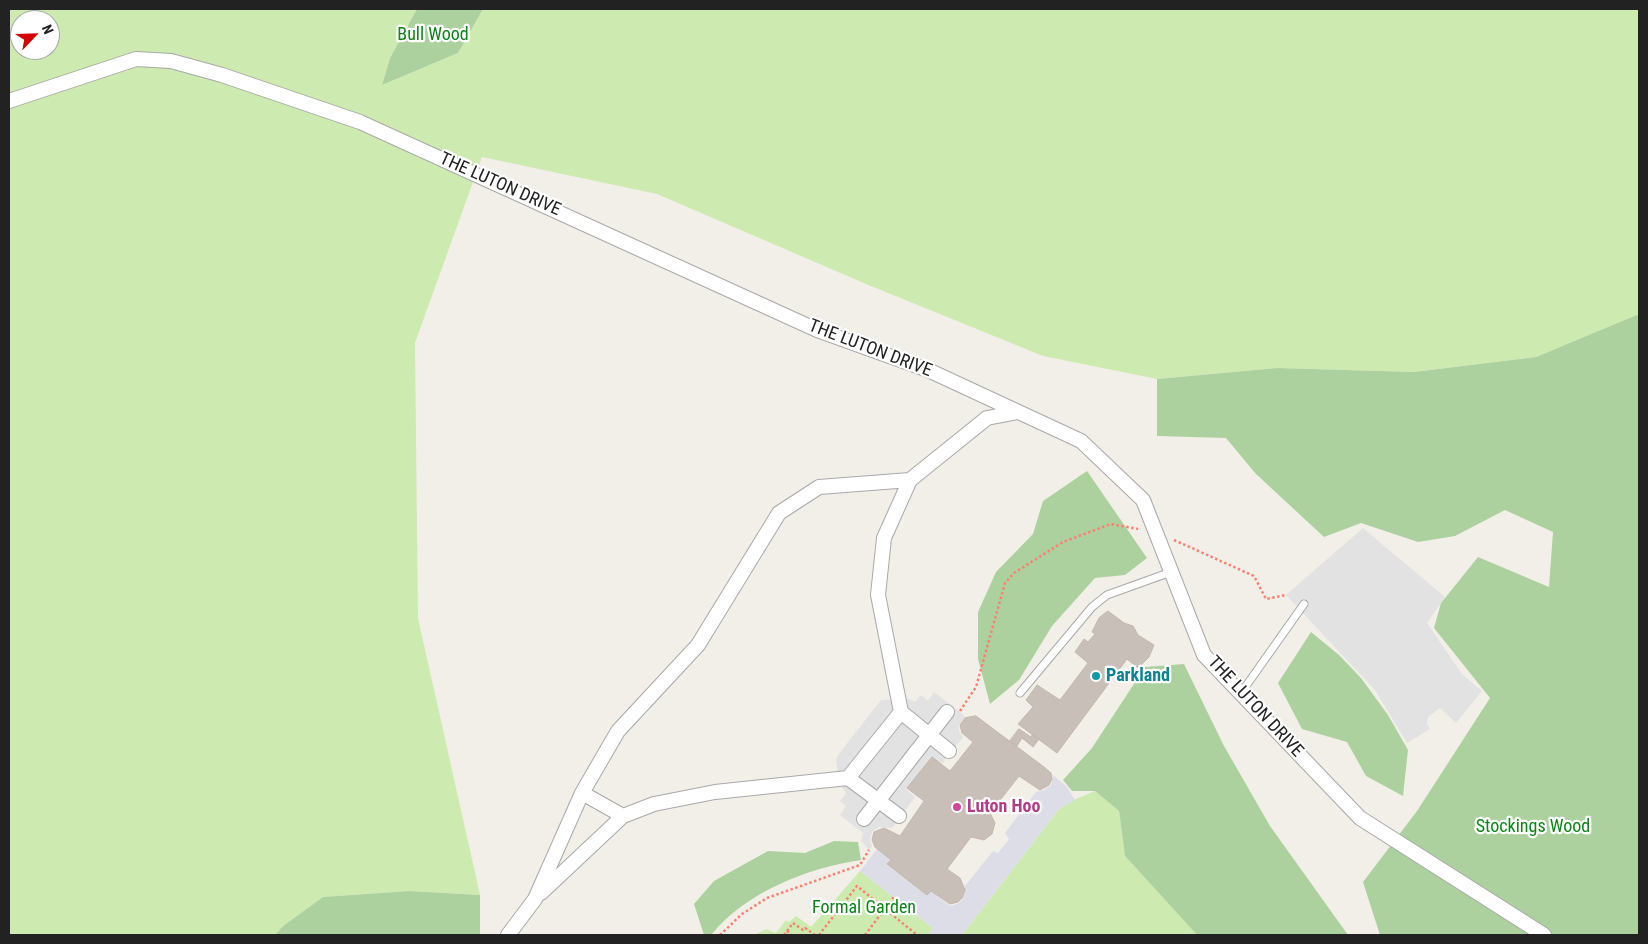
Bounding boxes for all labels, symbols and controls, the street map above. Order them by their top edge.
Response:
north arrow [10,10,60,60]
text: N [39,22,57,36]
park label: Bull Wood [397,24,469,46]
street label: THE LUTON DRIVE [436,149,564,221]
street label: THE LUTON DRIVE [805,316,935,382]
street label: THE LUTON DRIVE [1203,652,1307,762]
place label: Parkland [1106,665,1170,687]
marker: Parkland [1090,670,1102,682]
place label: Luton Hoo [967,796,1041,818]
marker: Luton Hoo [951,801,963,813]
park label: Stockings Wood [1476,816,1590,838]
park label: Formal Garden [812,897,916,919]

